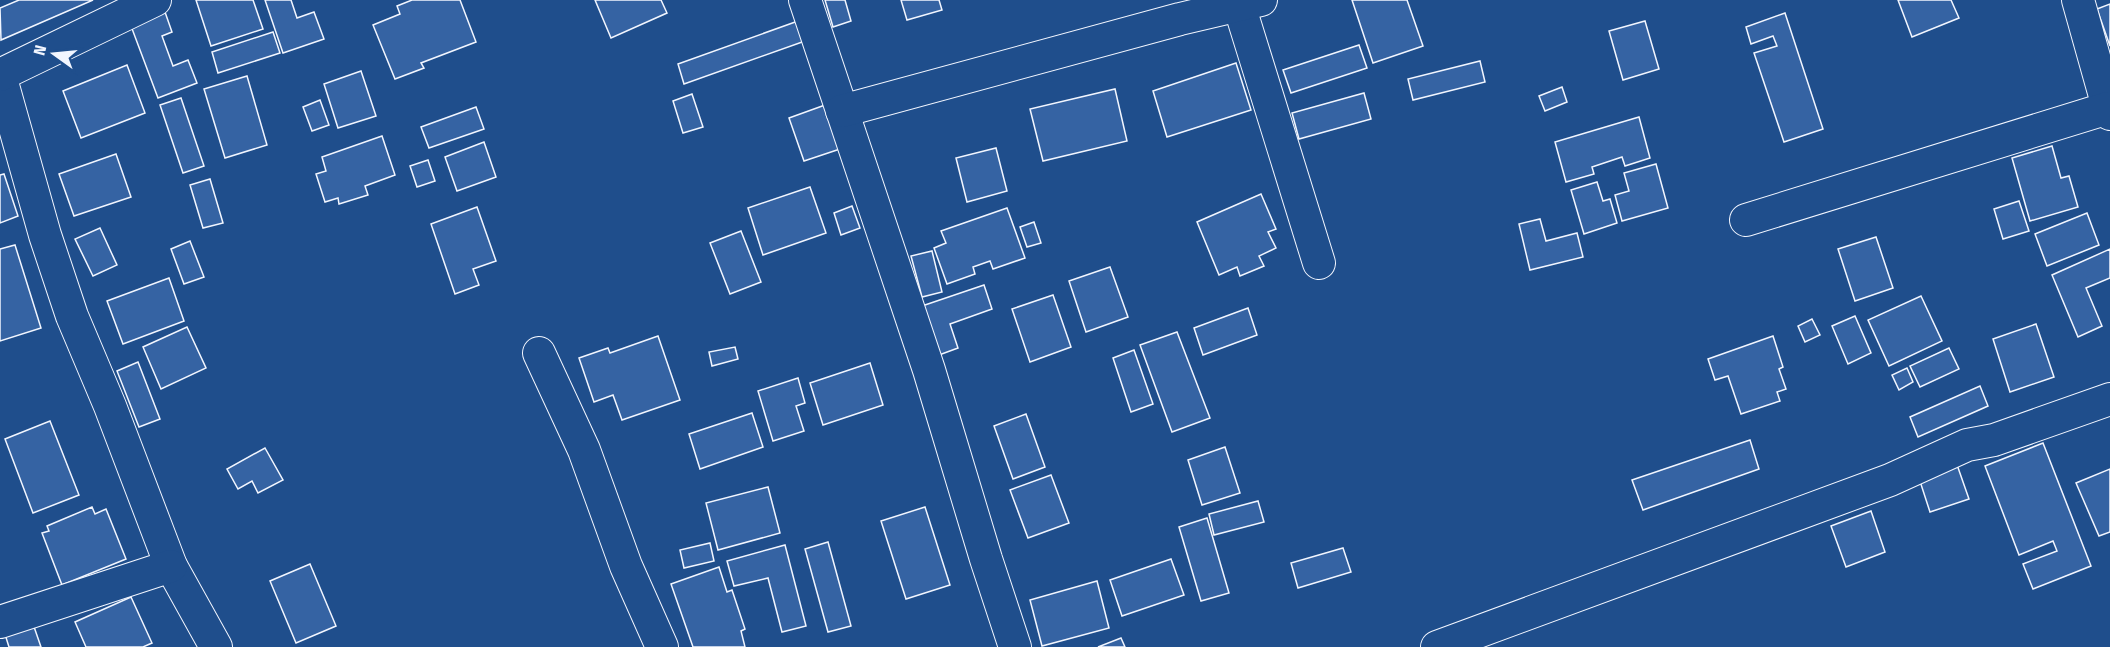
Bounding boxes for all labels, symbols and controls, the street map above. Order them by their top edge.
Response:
north arrow [24,24,84,84]
text: N [30,43,50,57]

